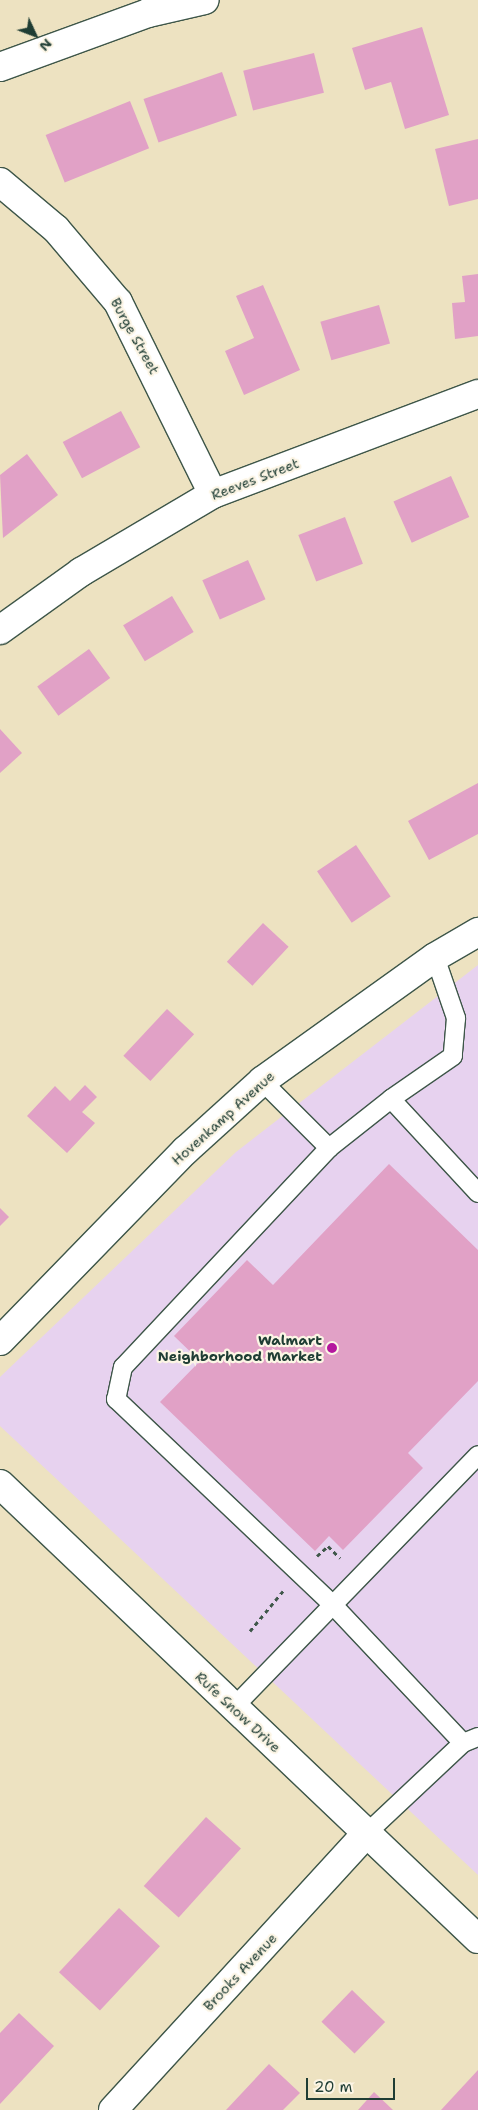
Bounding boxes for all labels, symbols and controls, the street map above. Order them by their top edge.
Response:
north arrow [10,10,60,60]
text: N [36,35,56,55]
street label: Burge Street [107,295,163,377]
street label: Reeves Street [209,455,301,503]
street label: Hovenkamp Avenue [168,1067,278,1169]
place label: Walmart Neighborhood Market [158,1332,322,1364]
marker: Walmart Neighborhood Market [326,1342,338,1354]
street label: Rufe Snow Drive [192,1668,284,1756]
street label: Brooks Avenue [200,1930,280,2014]
scale bar [308,2068,397,2100]
text: 20 m [314,2077,353,2097]

